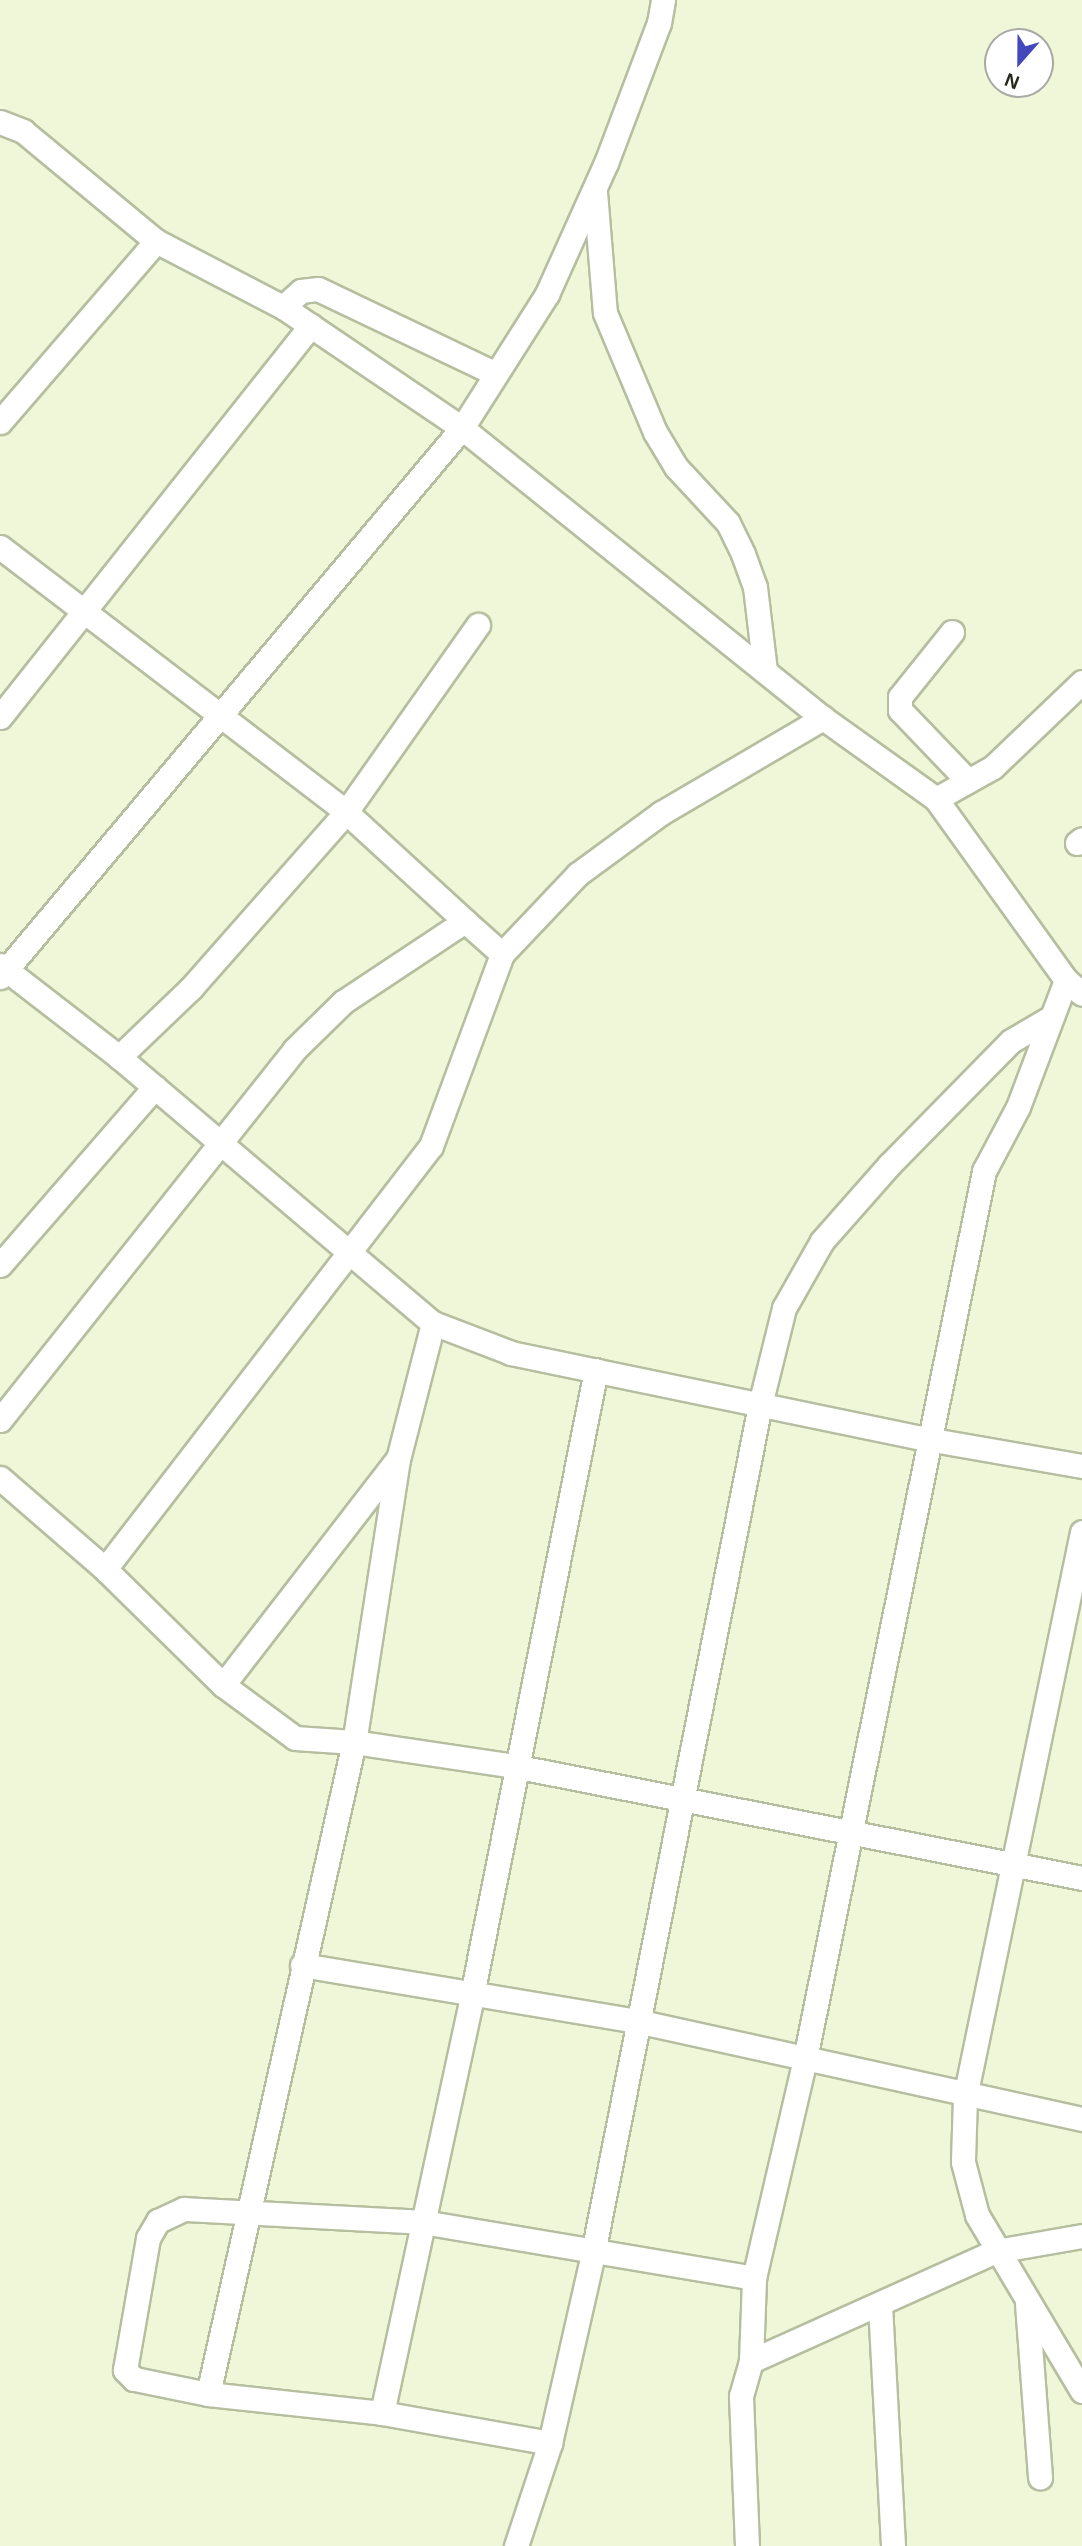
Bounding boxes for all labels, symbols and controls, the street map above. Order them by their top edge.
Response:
north arrow [984,28,1054,98]
text: N [1002,69,1022,93]

